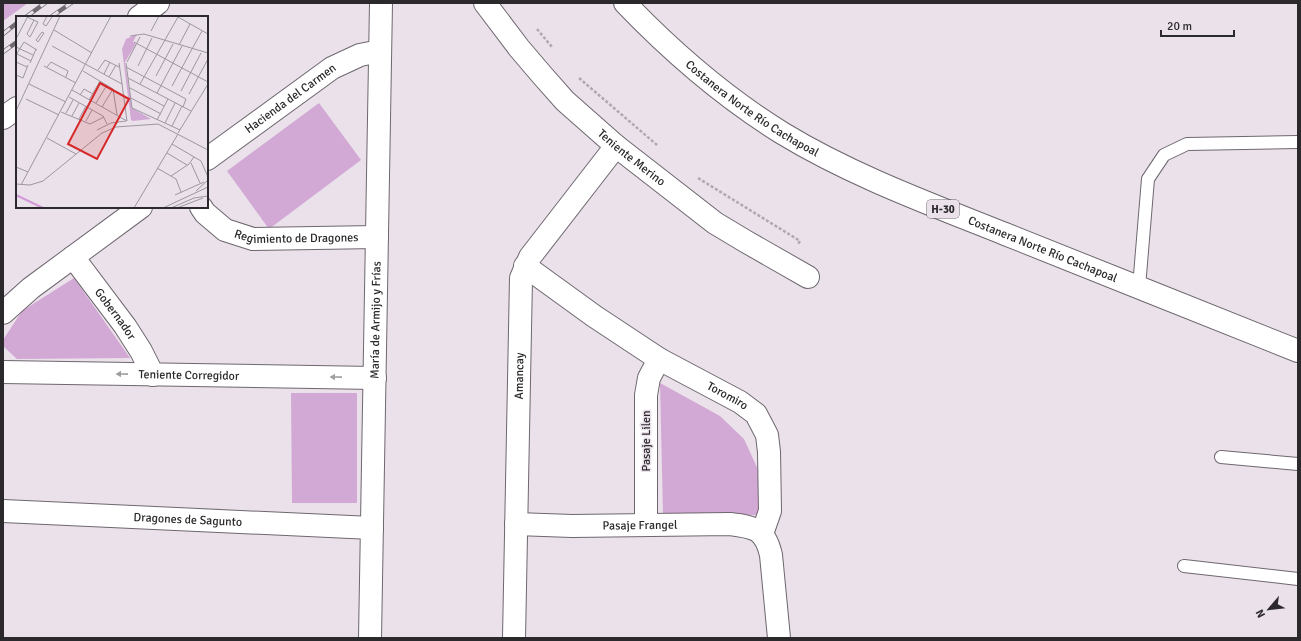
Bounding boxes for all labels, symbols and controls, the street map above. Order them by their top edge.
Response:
scale bar [1161,12,1234,38]
inset map [16,16,208,208]
text: 20 m [1167,19,1192,34]
street label: Costanera Norte Río Cachapoal [682,57,822,161]
street label: Hacienda del Carmen [242,61,339,137]
street label: Teniente Merino [594,126,668,190]
road number: H-30 [927,200,959,218]
street label: Costanera Norte Río Cachapoal [966,213,1120,286]
street label: Regimiento de Dragones [232,226,359,247]
street label: María de Armijo y Frías [367,261,385,379]
street label: Gobernador [91,285,139,343]
street label: Amancay [512,352,528,400]
street label: Teniente Corregidor [138,367,240,384]
one-way arrow [115,371,128,377]
one-way arrow [329,374,342,380]
street label: Toromiro [704,379,751,414]
street label: Pasaje Lilen [639,410,654,472]
street label: Dragones de Sagunto [133,510,242,530]
street label: Pasaje Frangel [602,518,678,534]
north arrow [1249,589,1289,629]
text: N [1253,607,1268,620]

